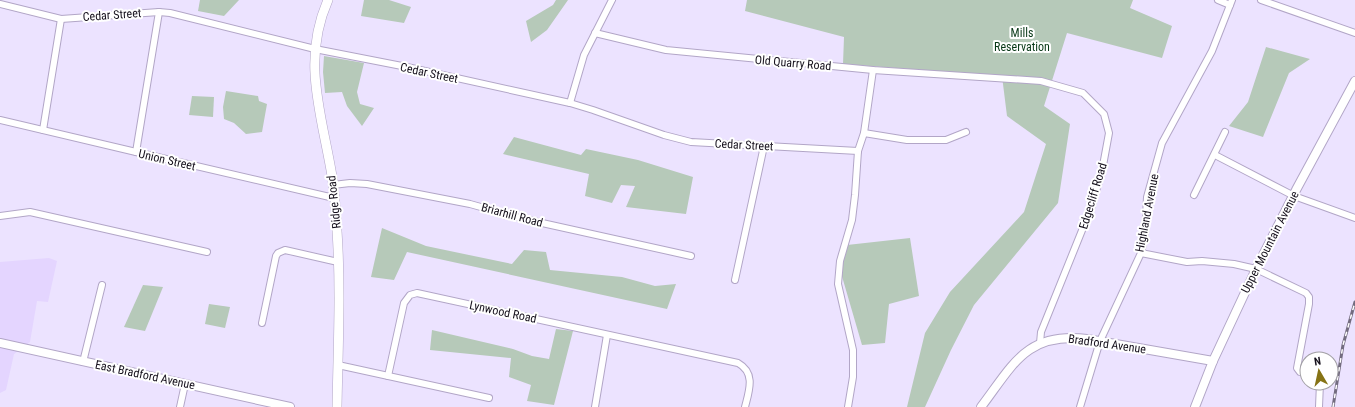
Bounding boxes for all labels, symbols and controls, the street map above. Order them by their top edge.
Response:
street label: Cedar Street [82,6,142,24]
park label: Mills Reservation [994,26,1050,54]
street label: Old Quarry Road [754,53,832,73]
street label: Cedar Street [399,60,460,86]
street label: Cedar Street [714,136,774,154]
street label: Union Street [137,147,197,173]
street label: Edgecliff Road [1076,161,1110,231]
street label: Highland Avenue [1133,172,1162,253]
street label: Ridge Road [324,175,344,229]
street label: Upper Mountain Avenue [1238,188,1302,295]
street label: Briarhill Road [480,200,544,230]
street label: Lynwood Road [468,298,538,326]
street label: Bradford Avenue [1067,332,1147,356]
north arrow [1299,351,1339,391]
text: N [1313,355,1322,369]
street label: East Bradford Avenue [94,358,197,393]

